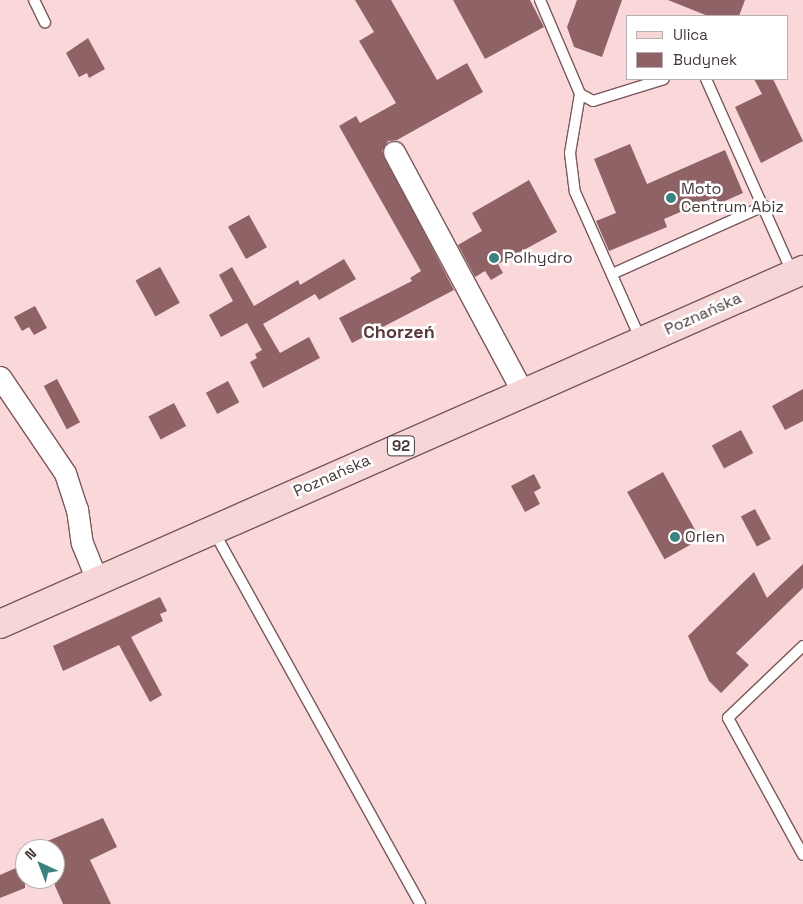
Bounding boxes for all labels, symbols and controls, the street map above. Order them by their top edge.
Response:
legend [626,15,788,80]
text: Ulica [673,25,708,44]
text: Budynek [673,50,737,69]
place label: Moto Centrum Abiz [681,179,784,217]
marker: Moto Centrum Abiz [665,192,677,204]
place label: Polhydro [504,248,573,268]
marker: Polhydro [488,252,500,264]
street label: Poznańska [662,289,744,339]
district label: Chorzeń [363,321,435,343]
road number: 92 [386,434,416,458]
street label: Poznańska [291,451,373,501]
place label: Orlen [685,527,725,547]
marker: Orlen [669,531,681,543]
north arrow [15,839,65,889]
text: N [21,844,40,864]

